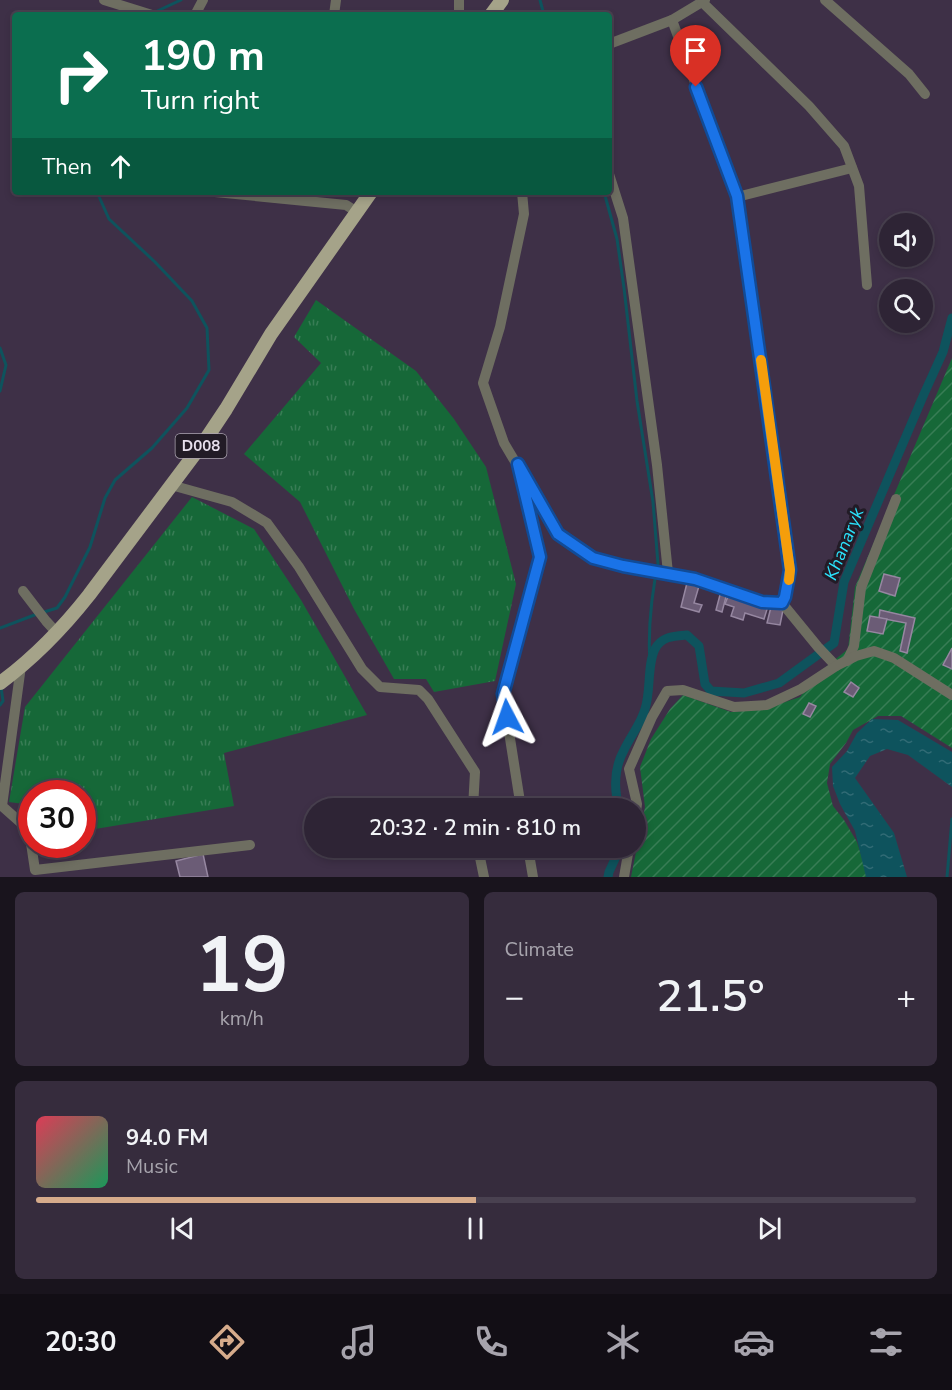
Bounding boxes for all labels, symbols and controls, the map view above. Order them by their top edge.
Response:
pin [670,25,721,87]
text: 190 m [141,28,265,85]
icon: arrive [679,34,712,67]
icon: right [42,36,120,114]
text: Turn right [141,82,259,119]
icon: ahead [104,150,137,183]
text: Then [42,152,92,182]
map controls [879,213,933,333]
button: sound [879,213,933,267]
button: search [879,279,933,333]
road number: D008 [176,434,226,458]
water label: Khanaryk [819,503,870,584]
position arrow [475,685,539,749]
speed limit sign: 30 [18,780,96,858]
text: 20:32 · 2 min · 810 m [369,813,581,843]
text: 19 [195,912,289,1019]
text: Climate [505,936,574,963]
text: 21.5° [656,966,765,1027]
text: − [505,975,524,1020]
text: + [896,975,916,1020]
text: km/h [220,1005,264,1032]
text: 94.0 FM [126,1123,208,1153]
text: Music [126,1153,178,1180]
icon: previous [166,1212,199,1245]
icon: pause [459,1212,492,1245]
icon: next [753,1212,786,1245]
icon: directions [206,1321,248,1363]
icon: music [338,1321,380,1363]
icon: phone [470,1321,512,1363]
icon: climate [602,1321,644,1363]
icon: car [733,1321,775,1363]
icon: filters [865,1321,907,1363]
text: 20:30 [45,1324,116,1361]

